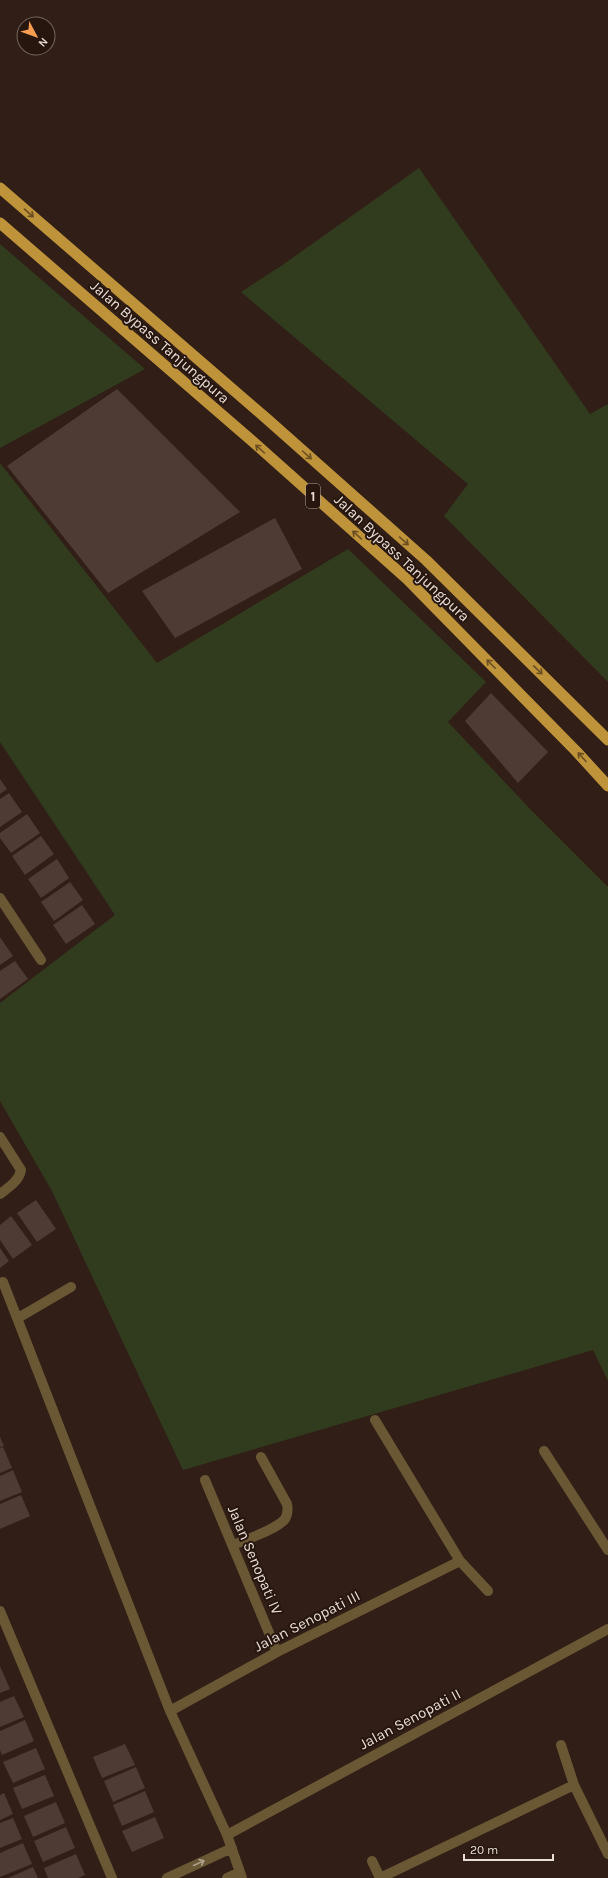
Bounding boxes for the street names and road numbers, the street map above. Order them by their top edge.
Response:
street label: Jalan Bypass Tanjungpura [87,277,233,407]
road number: 1 [306,484,320,508]
street label: Jalan Bypass Tanjungpura [331,491,473,625]
street label: Jalan Senopati IV [224,1503,286,1618]
street label: Jalan Senopati III [251,1586,363,1656]
street label: Jalan Senopati II [356,1685,464,1753]

